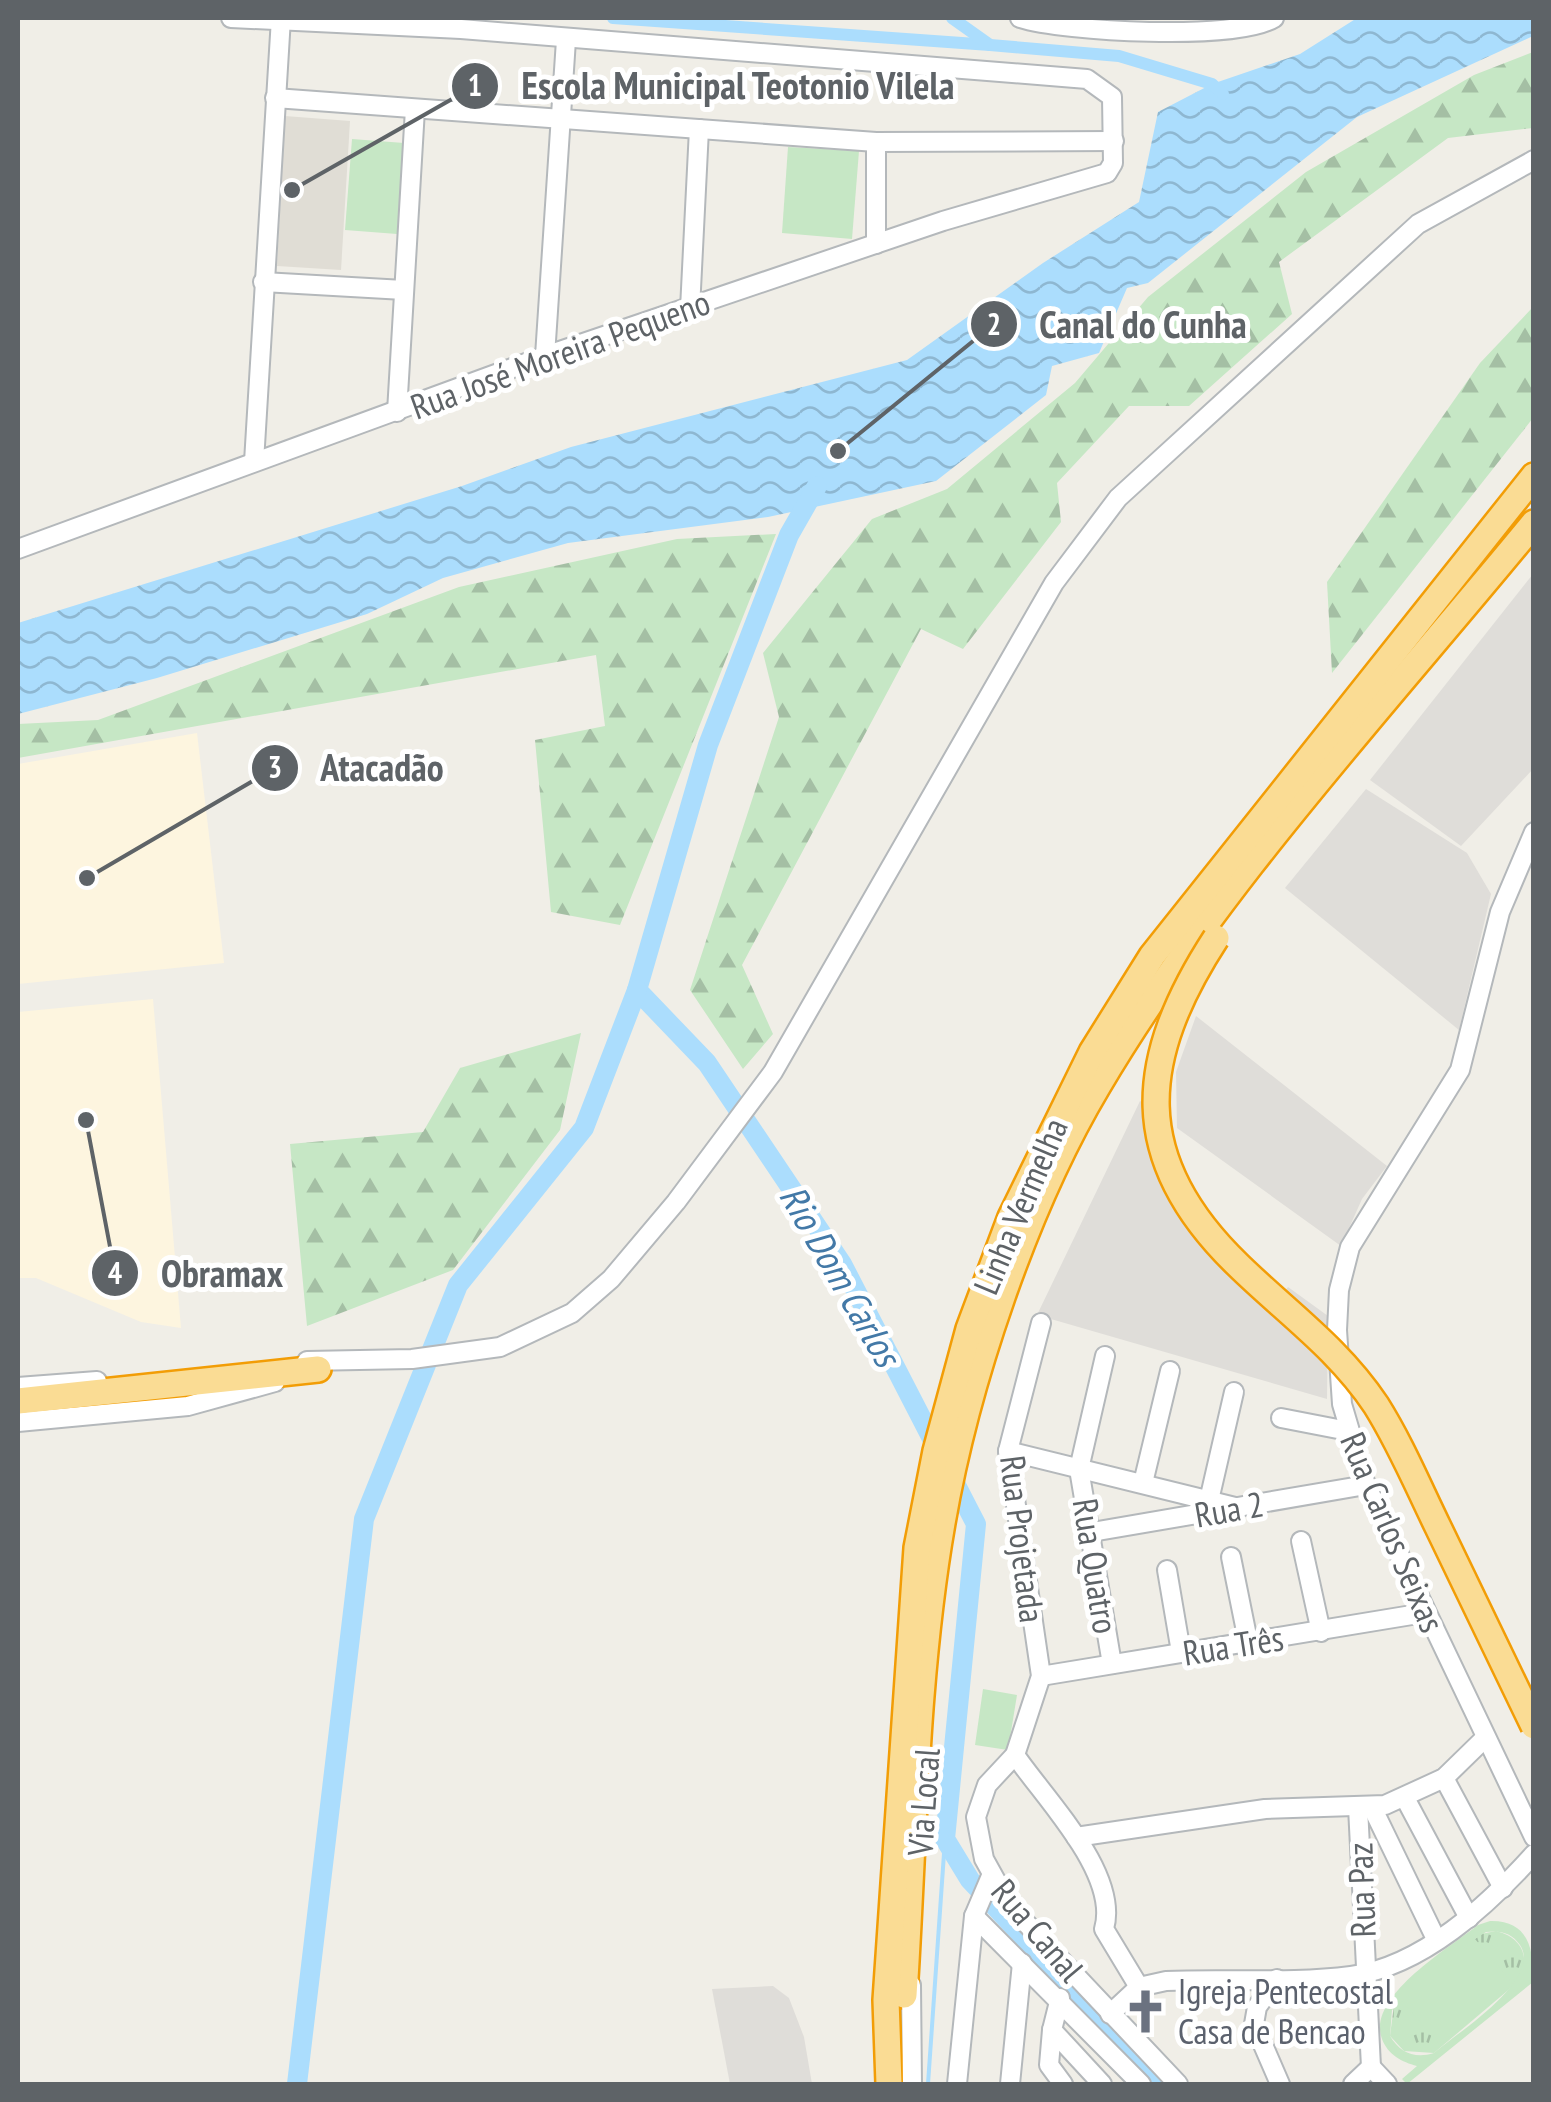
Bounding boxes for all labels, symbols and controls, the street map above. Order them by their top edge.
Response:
callout: Escola Municipal Teotonio Vilela [450,52,975,120]
text: Escola Municipal Teotonio Vilela [522,60,954,109]
text: 1 [468,65,482,104]
street label: Rua José Moreira Pequeno [404,279,716,429]
callout: Canal do Cunha [969,290,1267,358]
text: Canal do Cunha [1039,299,1247,348]
text: 2 [987,304,1001,343]
callout: Atacadão [250,734,463,802]
text: Atacadão [319,742,444,791]
text: 3 [268,747,282,786]
street label: Linha Vermelha [962,1111,1078,1301]
water label: Rio Dom Carlos [770,1176,914,1377]
callout: Obramax [90,1239,303,1307]
text: Obramax [161,1248,283,1297]
text: 4 [108,1253,122,1292]
street label: Rua Carlos Seixas [1330,1425,1456,1639]
street label: Rua Projetada [990,1453,1056,1625]
street label: Rua 2 [1191,1480,1267,1538]
street label: Rua Quatro [1063,1495,1129,1637]
street label: Rua Três [1180,1614,1286,1676]
street label: Via Local [896,1747,950,1858]
street label: Rua Paz [1336,1842,1386,1938]
street label: Rua Canal [982,1869,1094,1991]
place label: Igreja Pentecostal Casa de Bencao [1178,1968,1393,2054]
church icon: Igreja Pentecostal Casa de Bencao [1121,1987,1169,2035]

